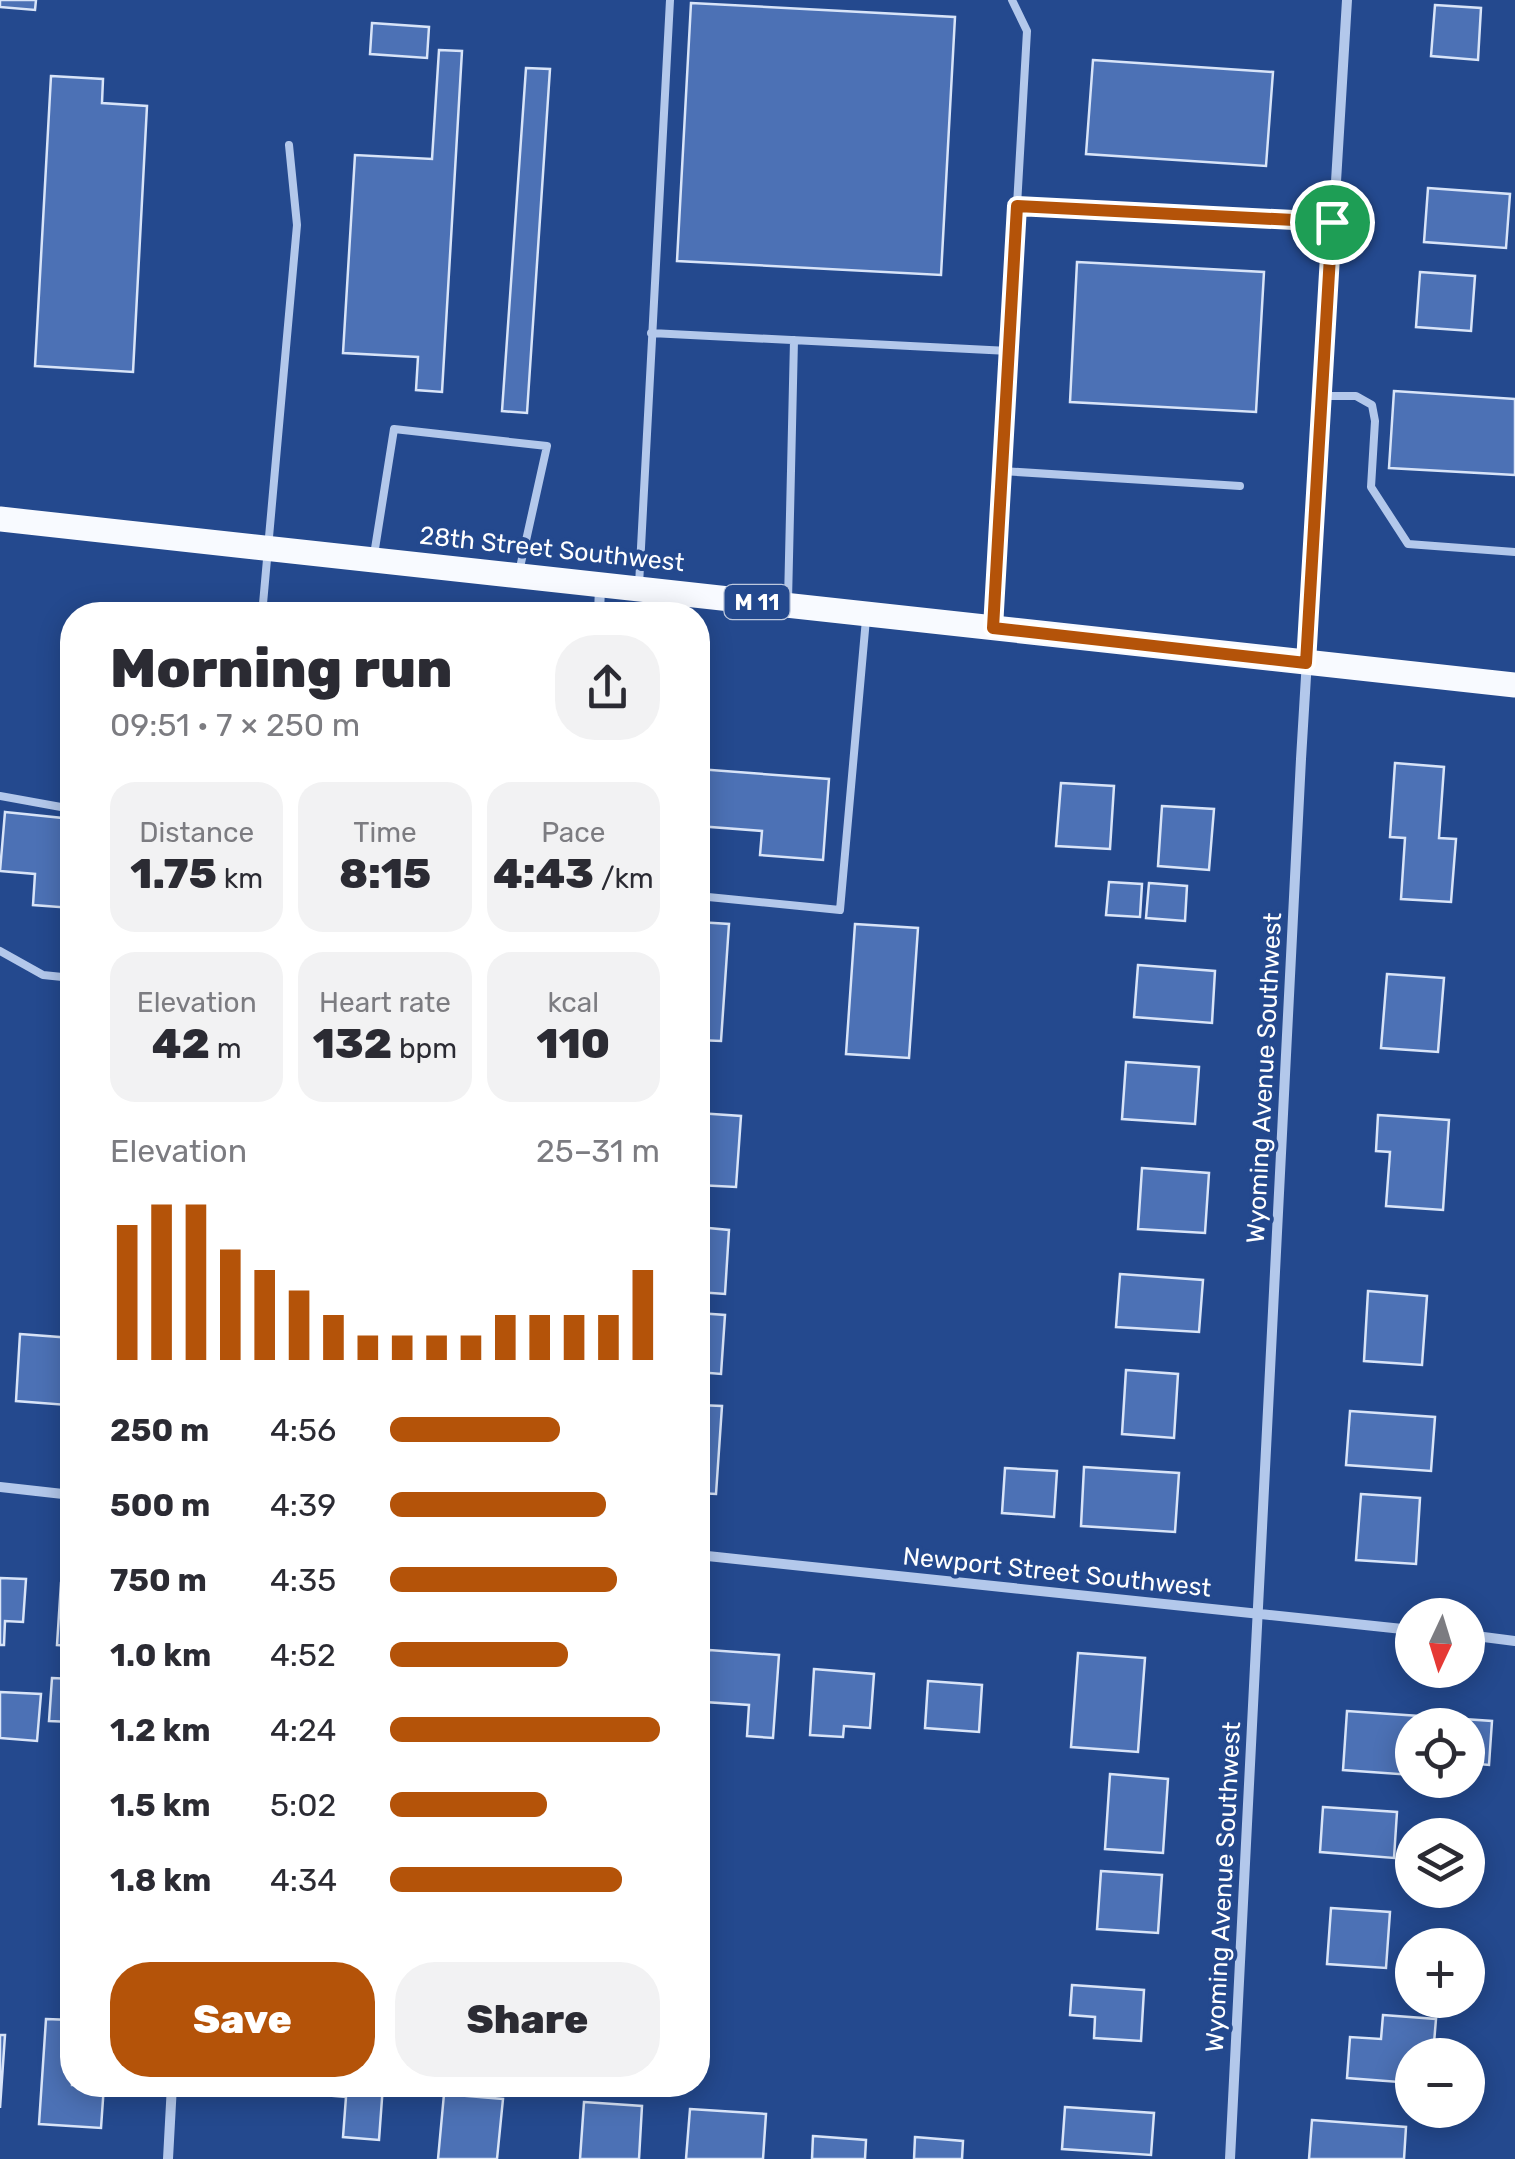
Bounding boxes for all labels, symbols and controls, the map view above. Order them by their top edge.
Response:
pin [1290,180,1375,265]
icon: arrive [1305,195,1360,250]
street label: 28th Street Southwest [418,521,686,577]
road number: M 11 [724,585,790,619]
button: share [555,635,660,740]
text: Morning run [110,636,452,701]
text: 09:51 · 7 × 250 m [110,706,360,744]
text: Distance [139,816,254,849]
text: Time [353,816,417,849]
text: Pace [541,816,605,849]
text: 1.75 [130,849,217,899]
text: 8:15 [339,849,431,899]
text: 4:43 [493,849,594,899]
text: km [217,862,263,895]
text: /km [594,862,654,895]
street label: Wyoming Avenue Southwest [1241,912,1287,1244]
text: Elevation [137,986,257,1019]
text: Heart rate [319,986,451,1019]
text: kcal [548,986,599,1019]
text: 42 [152,1019,210,1069]
text: 132 [313,1019,392,1069]
text: 110 [537,1019,610,1069]
text: m [210,1032,242,1065]
text: bpm [392,1032,457,1065]
text: Elevation [110,1132,247,1170]
text: 25–31 m [536,1132,660,1170]
text: 250 m [110,1411,209,1449]
text: 4:56 [270,1411,336,1449]
text: 500 m [110,1486,210,1524]
text: 4:39 [270,1486,336,1524]
street label: Newport Street Southwest [901,1541,1213,1603]
text: 750 m [110,1561,207,1599]
text: 4:35 [270,1561,336,1599]
north arrow [1395,1598,1485,1688]
map controls [1395,1598,1485,2128]
text: 1.0 km [110,1636,211,1674]
text: 4:52 [270,1636,336,1674]
button: locate [1395,1708,1485,1798]
text: 1.2 km [110,1711,211,1749]
text: 4:24 [270,1711,336,1749]
street label: Wyoming Avenue Southwest [1200,1721,1246,2053]
text: 1.5 km [110,1786,211,1824]
text: 5:02 [270,1786,336,1824]
button: layers [1395,1818,1485,1908]
text: 1.8 km [110,1861,211,1899]
text: 4:34 [270,1861,337,1899]
button: + [1395,1928,1485,2018]
button: Save [110,1962,375,2077]
button: Share [395,1962,660,2077]
button: − [1395,2038,1485,2128]

